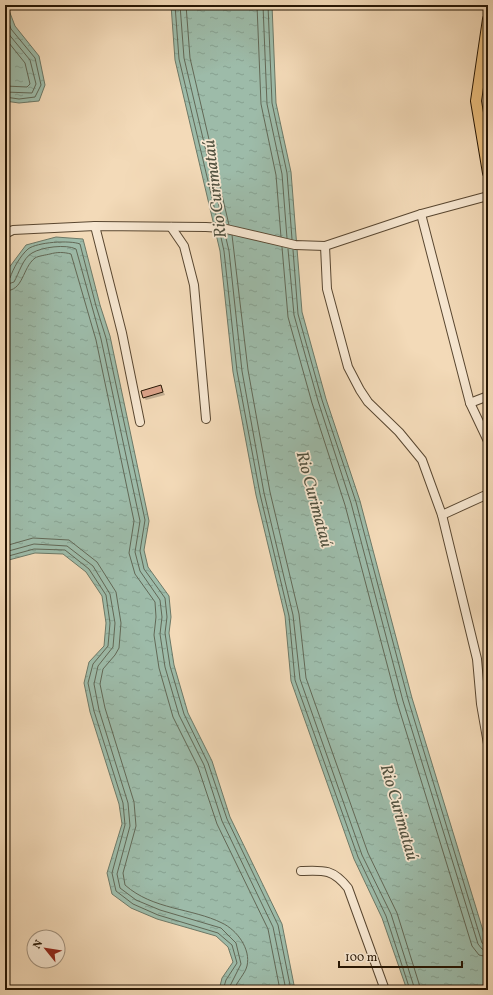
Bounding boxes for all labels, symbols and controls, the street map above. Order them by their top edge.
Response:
water label: Rio Curimataú [198,138,233,239]
water label: Rio Curimataú [290,449,338,551]
water label: Rio Curimataú [374,762,423,864]
north arrow [26,929,66,969]
text: N [30,938,47,952]
scale bar [339,943,462,969]
text: 100 m [345,950,378,966]

